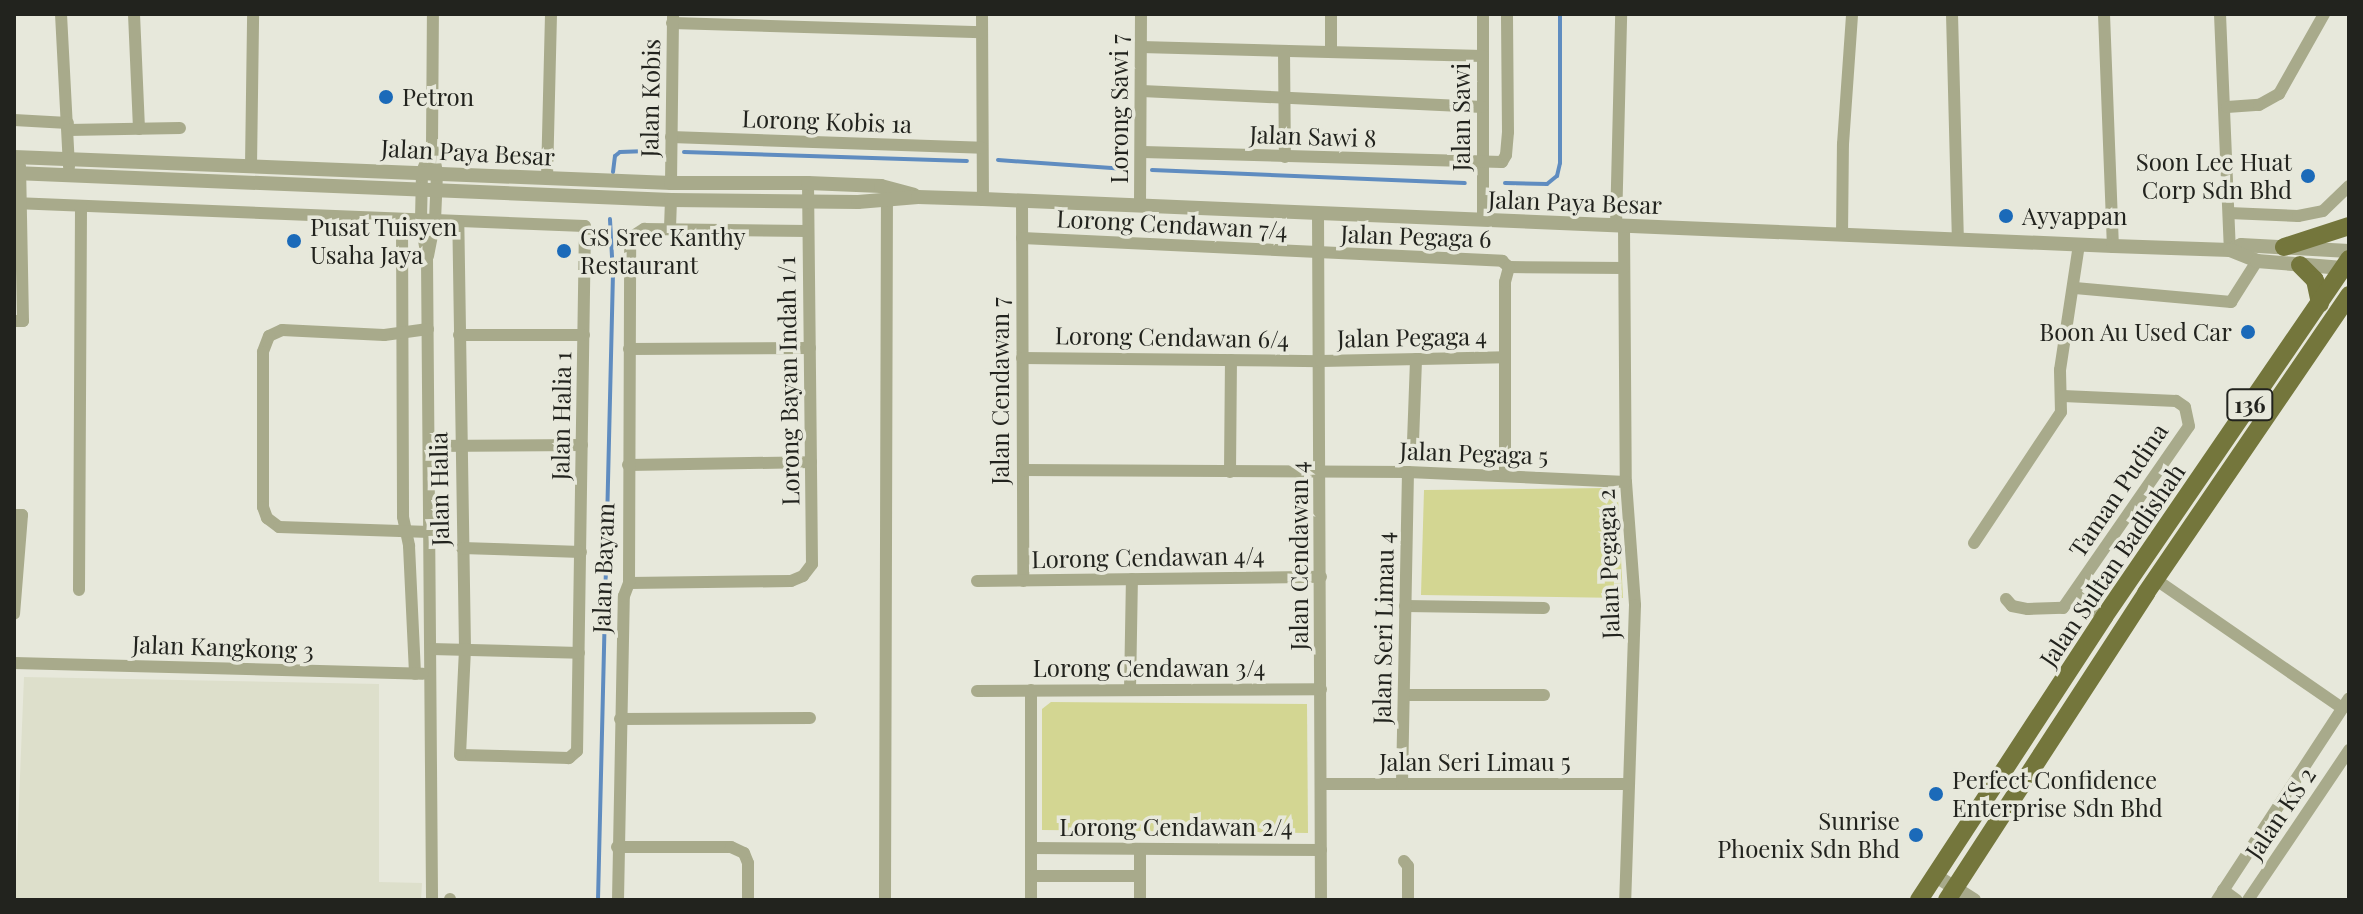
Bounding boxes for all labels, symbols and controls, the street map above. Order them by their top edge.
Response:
street label: Lorong Sawi 7 [1105,34,1133,184]
street label: Jalan Kobis [635,39,665,157]
street label: Jalan Sawi [1447,63,1475,171]
place label: Petron [402,83,474,111]
marker: Petron [377,88,395,106]
street label: Lorong Kobis 1a [741,104,913,138]
street label: Jalan Sawi 8 [1249,119,1377,153]
street label: Jalan Paya Besar [380,133,556,171]
place label: Soon Lee Huat Corp Sdn Bhd [2136,148,2292,204]
marker: Soon Lee Huat Corp Sdn Bhd [2299,167,2317,185]
street label: Jalan Paya Besar [1487,185,1663,219]
place label: Ayyappan [2022,202,2127,230]
street label: Lorong Cendawan 7/4 [1056,204,1288,244]
marker: Ayyappan [1997,207,2015,225]
place label: Pusat Tuisyen Usaha Jaya [310,213,458,269]
street label: Jalan Pegaga 6 [1340,219,1492,253]
place label: GS Sree Kanthy Restaurant [580,223,746,279]
marker: Pusat Tuisyen Usaha Jaya [285,232,303,250]
marker: GS Sree Kanthy Restaurant [555,242,573,260]
street label: Lorong Bayan Indah 1/1 [771,256,805,506]
street label: Jalan Cendawan 7 [986,297,1014,485]
place label: Boon Au Used Car [2038,318,2232,346]
street label: Lorong Cendawan 6/4 [1055,321,1289,353]
street label: Jalan Pegaga 4 [1336,321,1488,353]
marker: Boon Au Used Car [2239,323,2257,341]
street label: Jalan Halia 1 [545,351,577,481]
road number: 136 [2226,387,2274,423]
street label: Taman Pudina [2063,418,2173,562]
street label: Jalan Halia [424,432,454,546]
street label: Jalan Pegaga 5 [1399,436,1549,470]
street label: Jalan Sultan Badlishah [2033,458,2191,672]
street label: Jalan Cendawan 4 [1285,461,1313,651]
street label: Jalan Pegaga 2 [1591,488,1625,640]
street label: Jalan Bayam [586,502,620,634]
street label: Jalan Seri Limau 4 [1367,531,1399,725]
street label: Lorong Cendawan 4/4 [1031,541,1265,573]
street label: Jalan Kangkong 3 [132,629,314,665]
street label: Lorong Cendawan 3/4 [1033,654,1265,682]
street label: Jalan Seri Limau 5 [1379,748,1571,776]
street label: Jalan KS 2 [2239,762,2321,864]
place label: Perfect Confidence Enterprise Sdn Bhd [1952,766,2163,822]
marker: Perfect Confidence Enterprise Sdn Bhd [1927,785,1945,803]
place label: Sunrise Phoenix Sdn Bhd [1717,807,1900,863]
street label: Lorong Cendawan 2/4 [1059,813,1293,841]
marker: Sunrise Phoenix Sdn Bhd [1907,826,1925,844]

